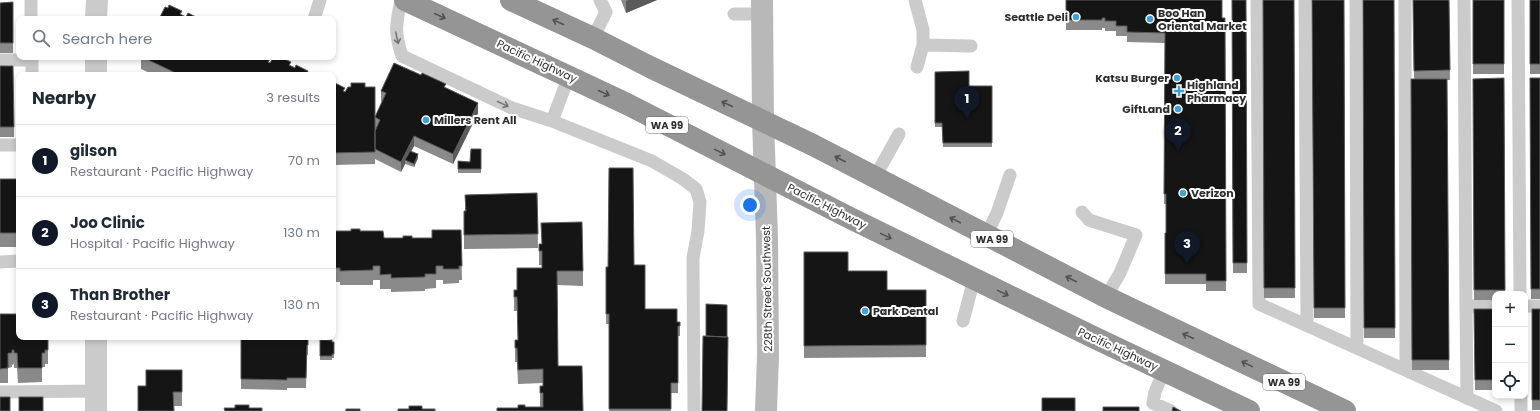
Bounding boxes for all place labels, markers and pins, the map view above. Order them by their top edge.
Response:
place label: Boo Han Oriental Market [1158,5,1247,34]
place label: Seattle Deli [1004,9,1068,25]
marker: Seattle Deli [1071,12,1081,22]
marker: Boo Han Oriental Market [1145,14,1155,24]
place label: Katsu Burger [1095,70,1169,86]
marker: Katsu Burger [1172,73,1182,83]
place label: Highland Pharmacy [1187,77,1246,106]
pin: 1 [954,86,980,119]
marker: Highland Pharmacy [1174,86,1184,96]
place label: GiftLand [1122,101,1170,117]
marker: GiftLand [1173,104,1183,114]
place label: Millers Rent All [434,112,517,128]
marker: Millers Rent All [421,115,431,125]
pin: 2 [1165,118,1191,151]
place label: Verizon [1191,185,1234,201]
marker: Verizon [1178,188,1188,198]
pin: 3 [1174,231,1200,264]
place label: Park Dental [873,303,939,319]
marker: Park Dental [860,306,870,316]

